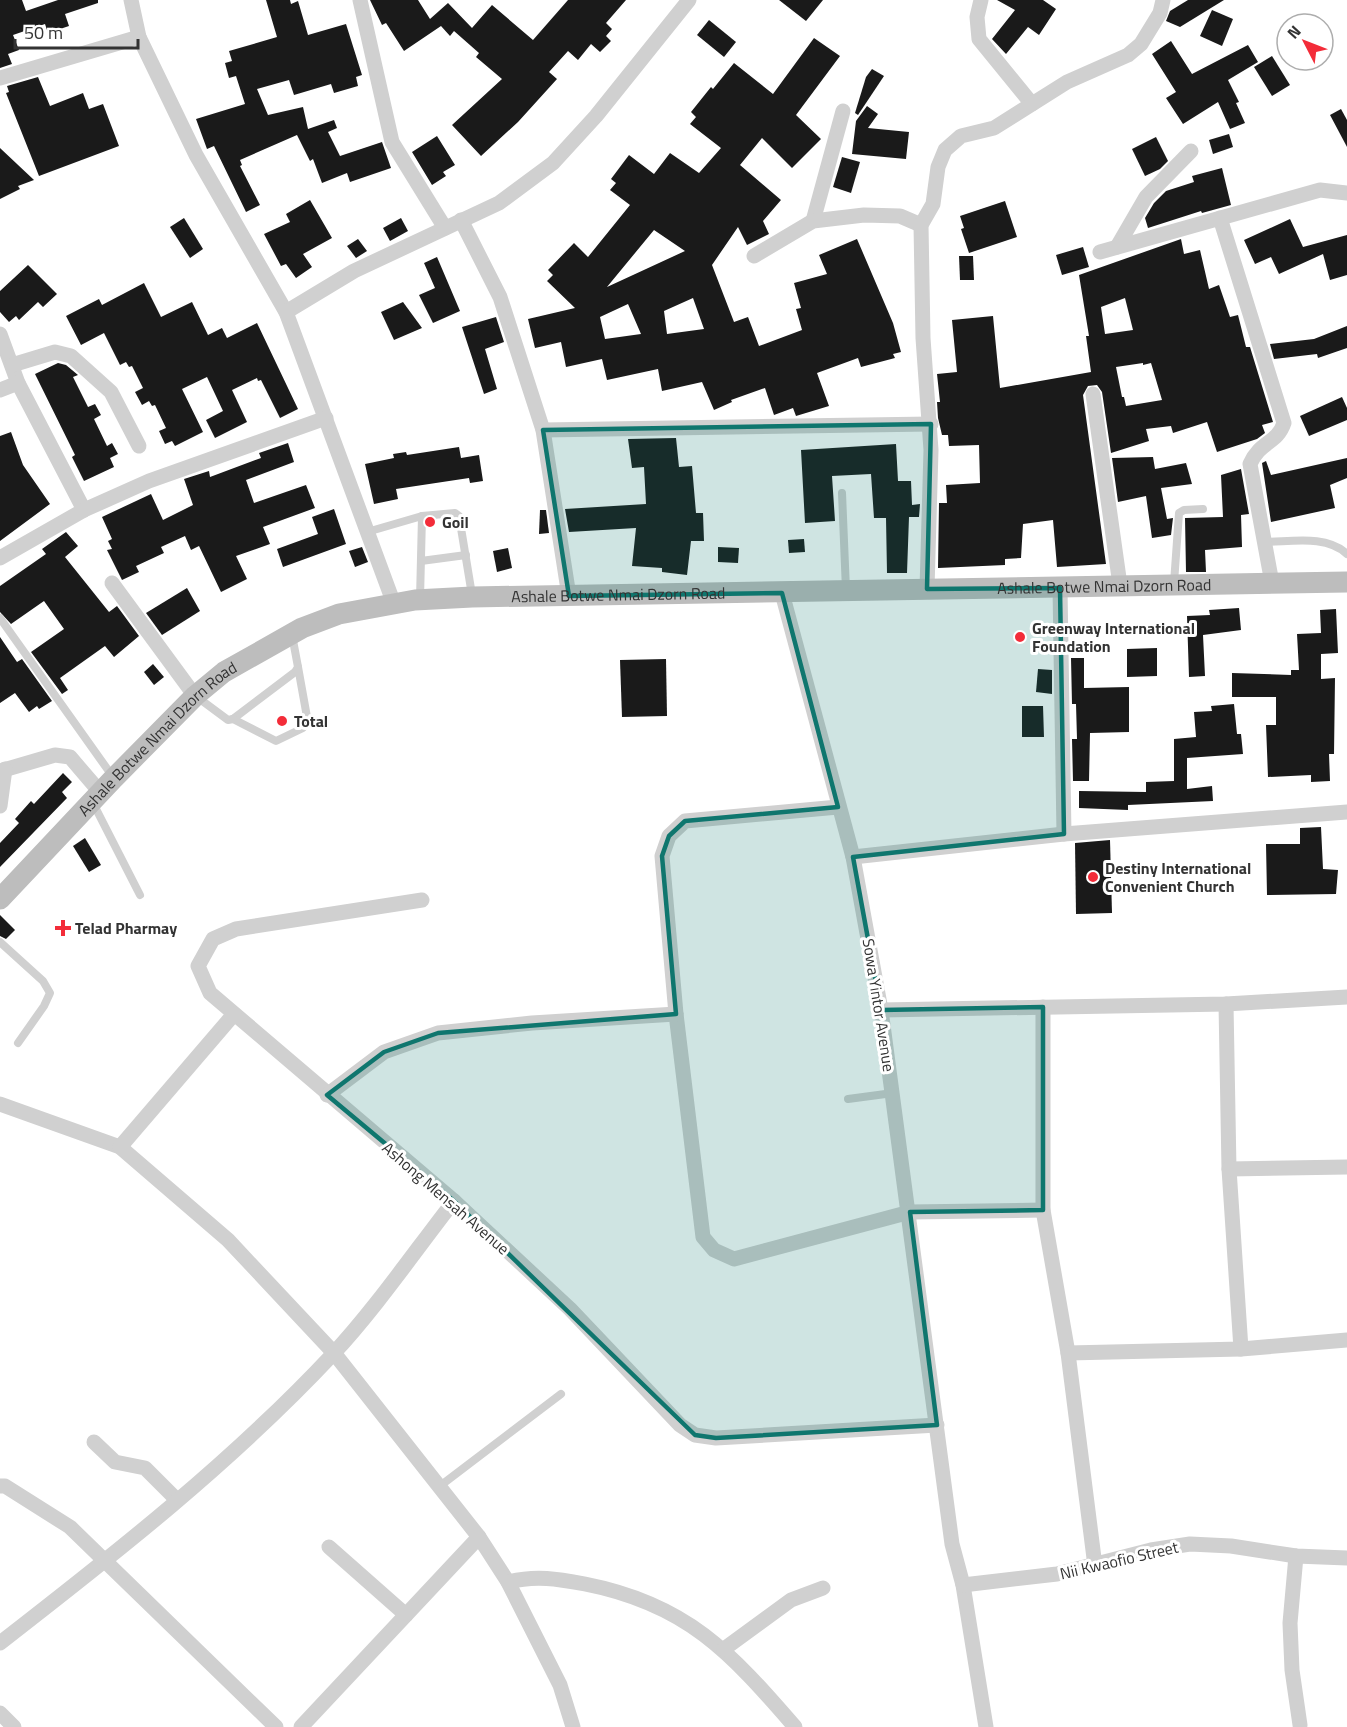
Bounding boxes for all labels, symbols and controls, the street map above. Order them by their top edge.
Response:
scale bar [15,12,138,50]
north arrow [1275,12,1335,72]
text: 50 m [24,19,63,46]
text: N [1281,20,1306,44]
place label: Goil [442,510,469,534]
marker: Goil [423,515,437,529]
street label: Ashale Botwe Nmai Dzorn Road [997,572,1212,600]
street label: Ashale Botwe Nmai Dzorn Road [511,581,726,608]
place label: Greenway International Foundation [1032,616,1195,658]
marker: Greenway International Foundation [1013,630,1027,644]
street label: Ashale Botwe Nmai Dzorn Road [72,655,241,821]
place label: Total [294,709,328,733]
marker: Total [275,714,289,728]
place label: Destiny International Convenient Church [1105,856,1251,898]
marker: Destiny International Convenient Church [1086,870,1100,884]
place label: Telad Pharmay [75,916,177,940]
marker: Telad Pharmay [56,921,70,935]
street label: Sowa Yintor Avenue [857,937,901,1073]
street label: Ashong Mensah Avenue [377,1136,515,1260]
street label: Nii Kwaofio Street [1058,1535,1181,1585]

